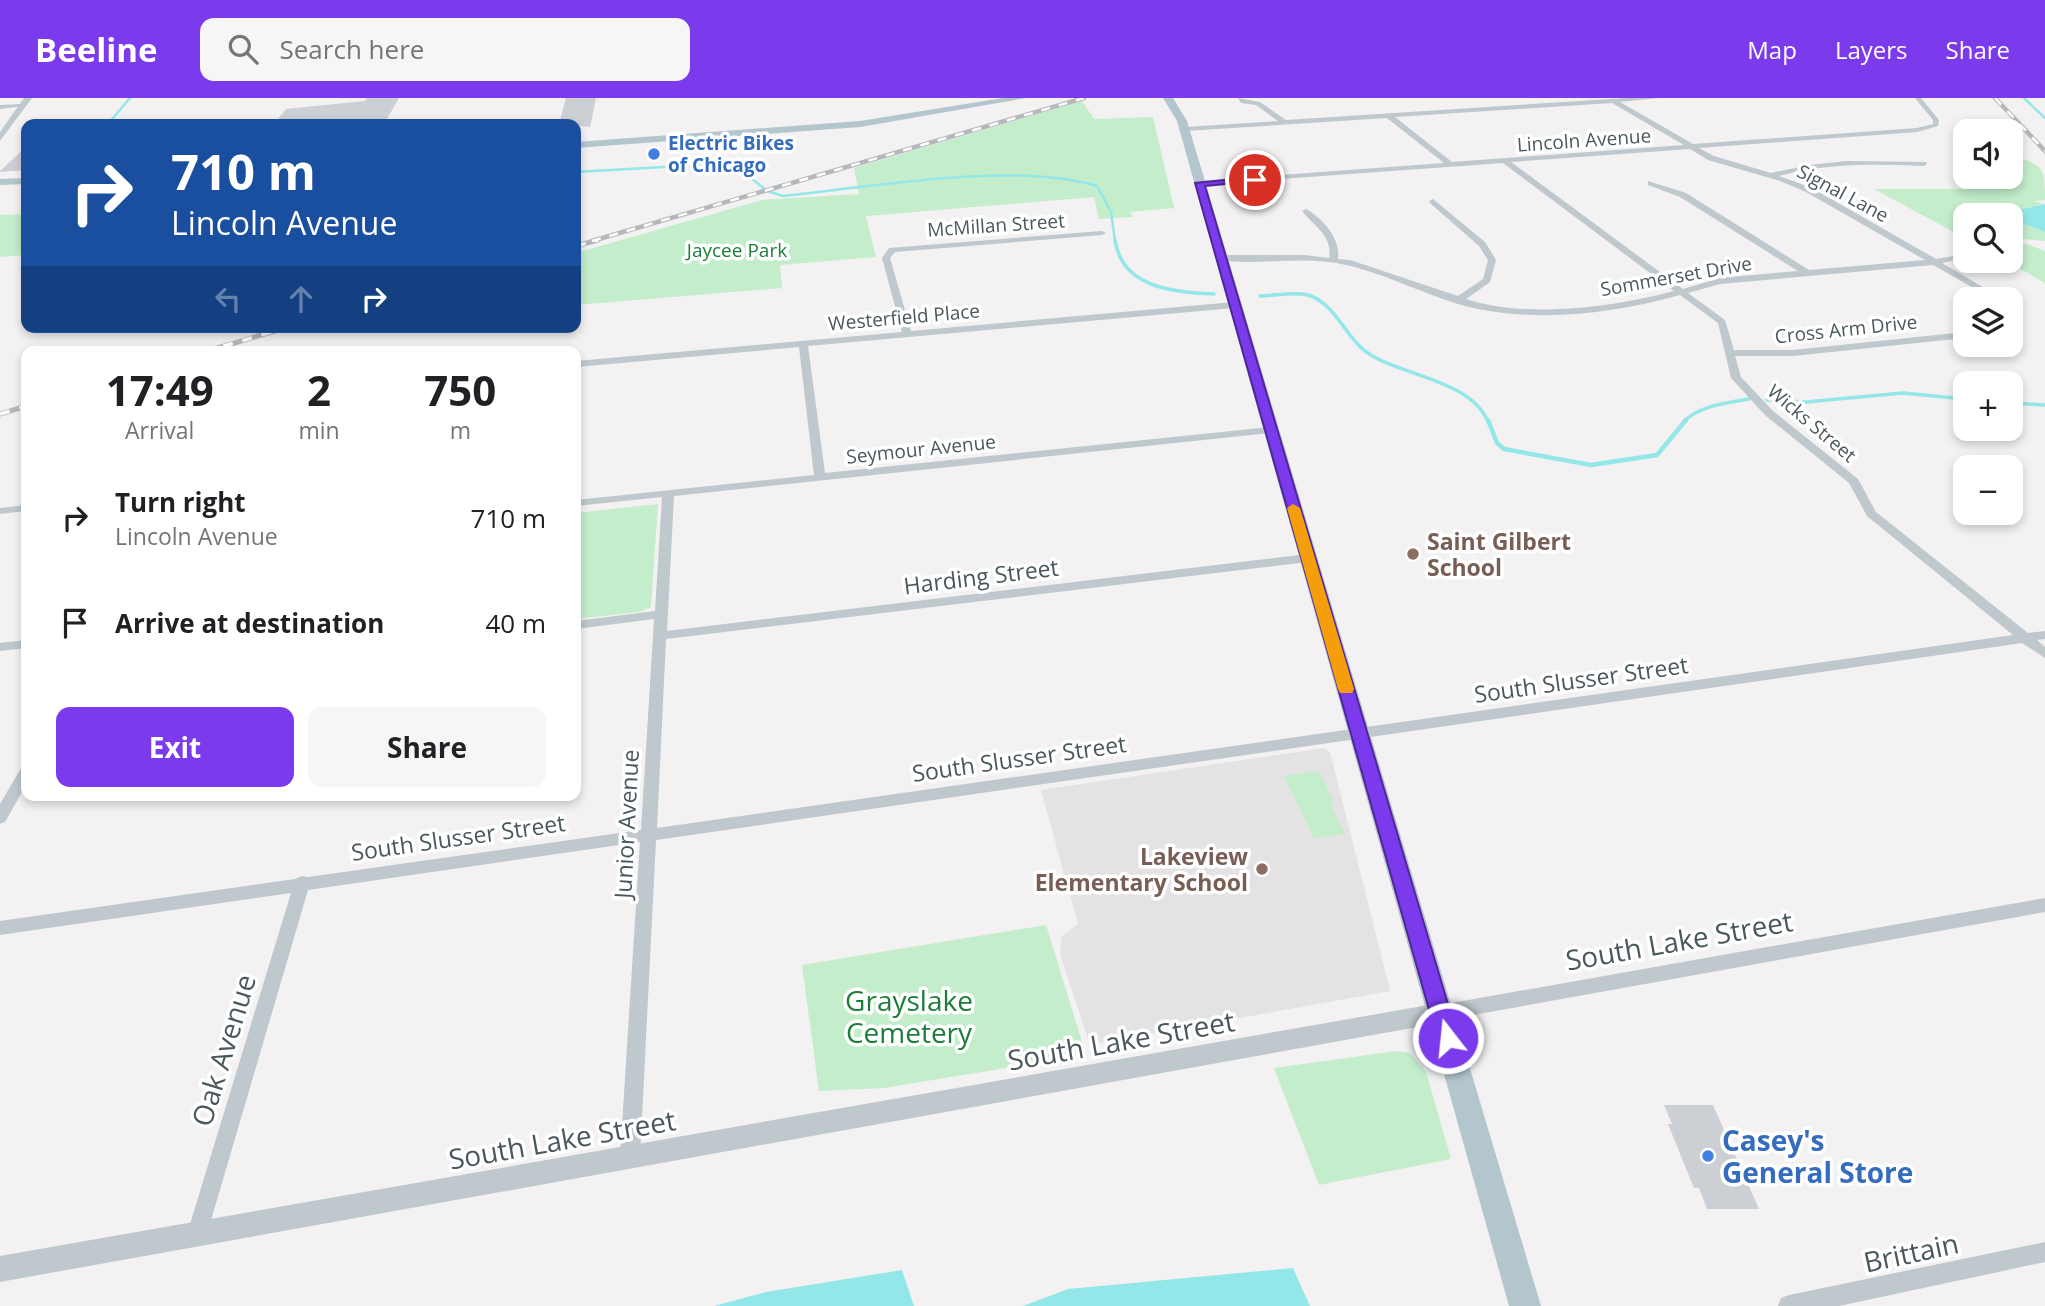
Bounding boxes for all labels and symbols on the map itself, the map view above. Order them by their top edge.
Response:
street label: Lincoln Avenue [1516,122,1652,158]
place label: Electric Bikes of Chicago [668,130,794,178]
marker: Electric Bikes of Chicago [646,146,662,162]
pin [1225,150,1285,210]
street label: Signal Lane [1793,158,1893,228]
street label: McMillan Street [926,207,1066,243]
park label: Jaycee Park [685,237,787,263]
street label: Sommerset Drive [1598,250,1754,302]
street label: Westerfield Place [827,297,981,337]
street label: Cross Arm Drive [1774,309,1918,349]
street label: Wicks Street [1762,378,1862,468]
street label: Seymour Avenue [845,428,997,470]
place label: Saint Gilbert School [1427,525,1571,583]
marker: Saint Gilbert School [1405,546,1421,562]
street label: Harding Street [902,551,1060,601]
street label: South Slusser Street [1472,648,1690,710]
street label: South Slusser Street [910,727,1128,789]
street label: Junior Avenue [606,749,646,901]
street label: South Slusser Street [349,806,567,868]
place label: Lakeview Elementary School [1035,840,1248,898]
marker: Lakeview Elementary School [1254,861,1270,877]
street label: South Lake Street [1563,901,1796,979]
street label: Oak Avenue [182,969,264,1131]
park label: Grayslake Cemetery [845,981,973,1051]
street label: South Lake Street [1005,1001,1238,1079]
position arrow [1411,1001,1485,1075]
street label: South Lake Street [446,1100,679,1178]
place label: Casey's General Store [1722,1121,1913,1191]
marker: Casey's General Store [1700,1148,1716,1164]
street label: Brittain [1860,1223,1962,1281]

